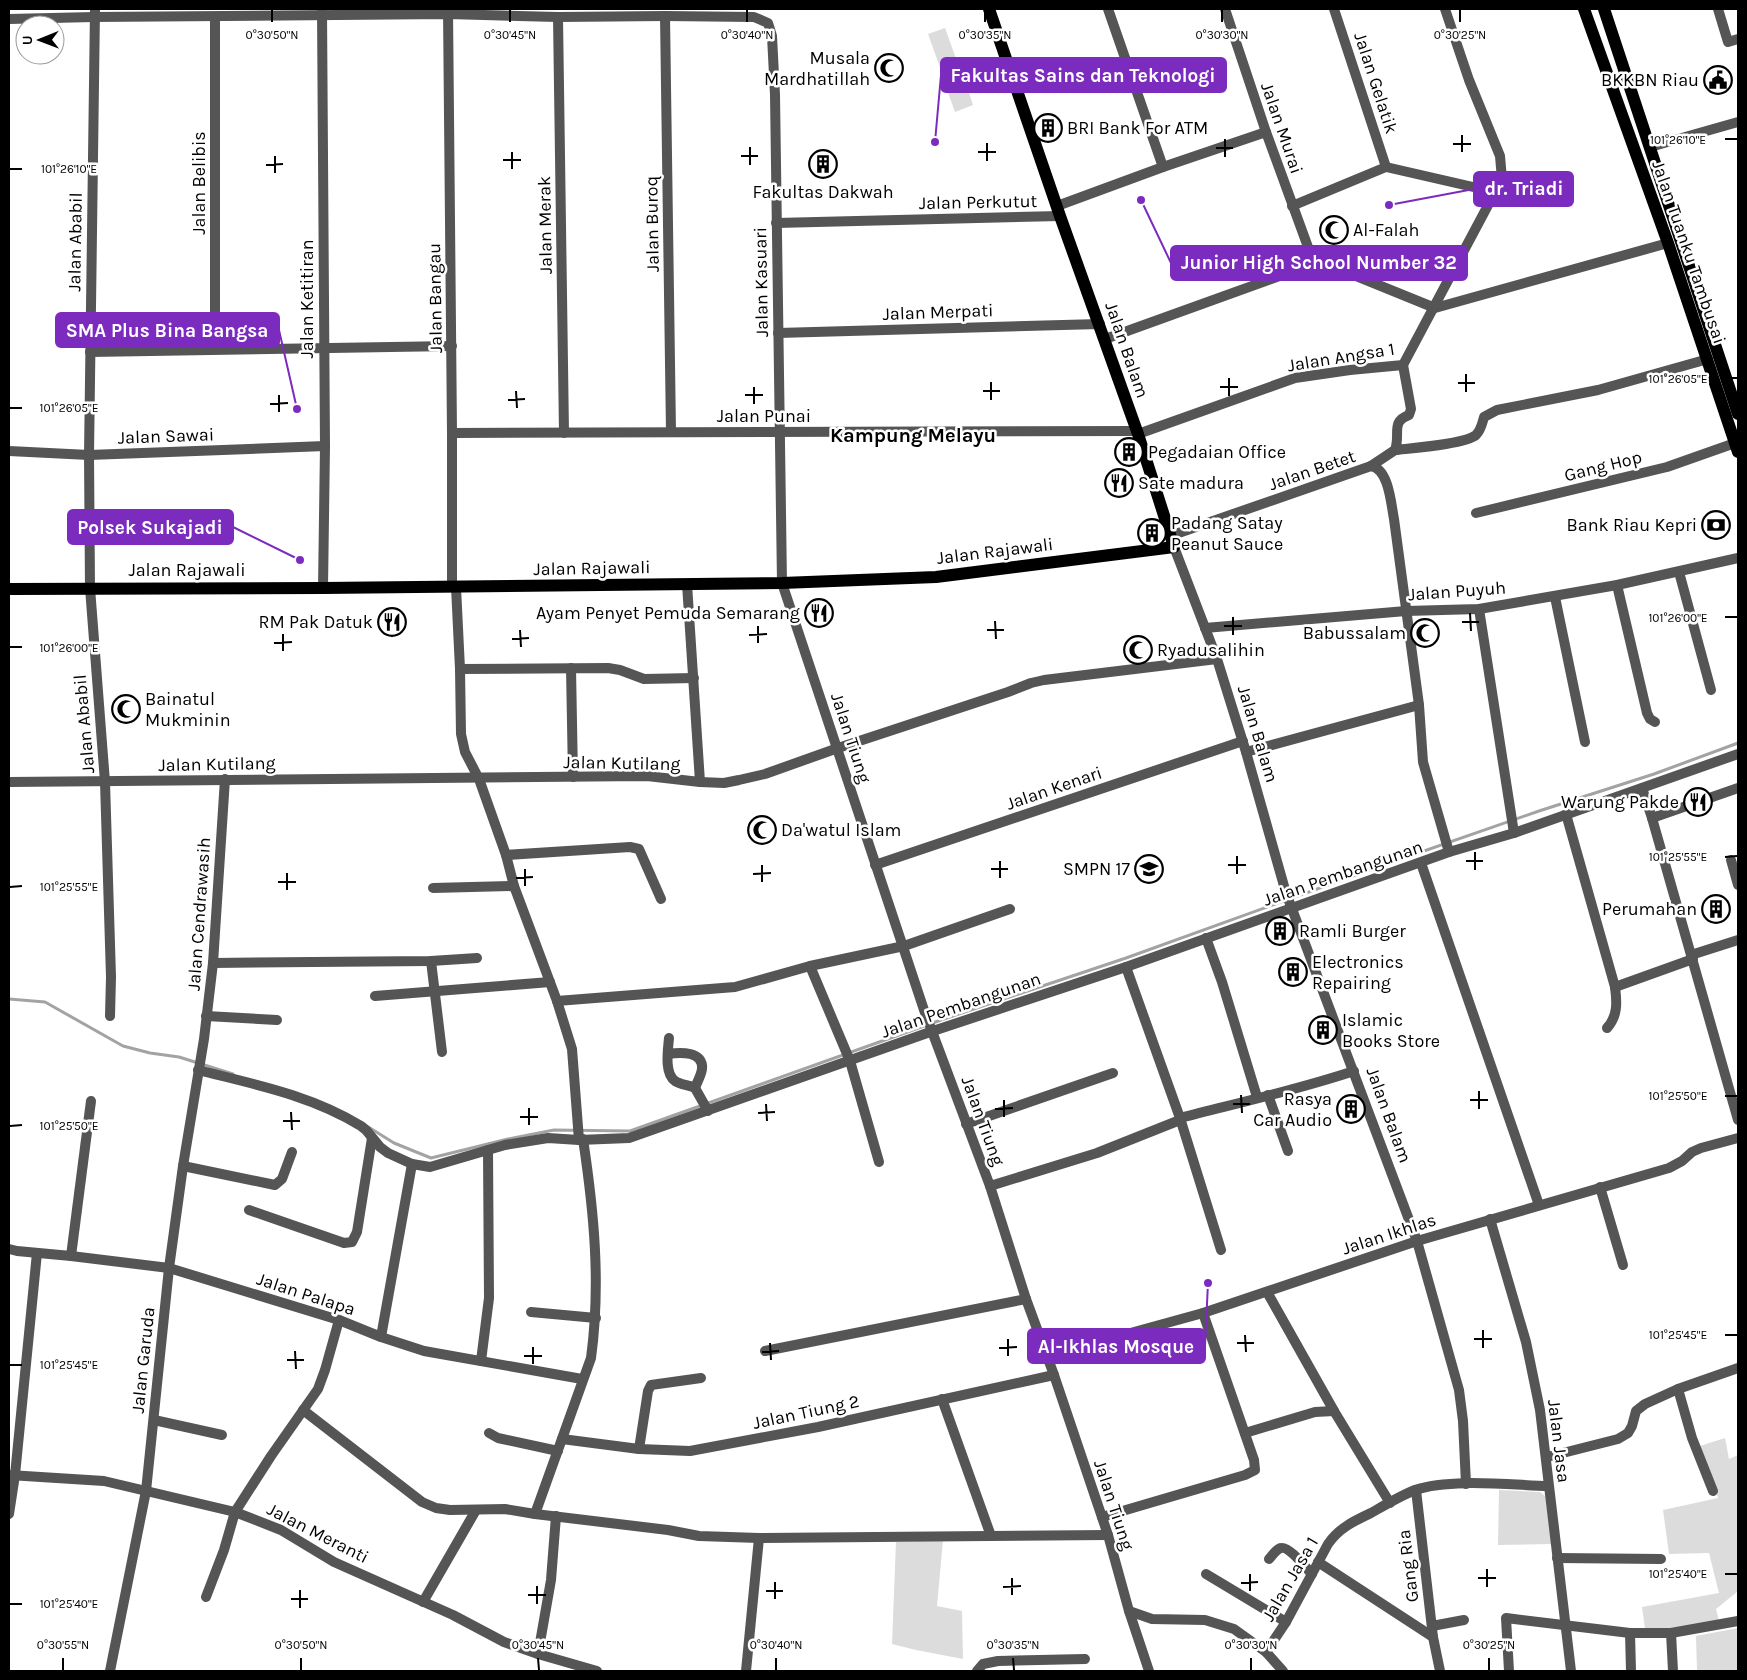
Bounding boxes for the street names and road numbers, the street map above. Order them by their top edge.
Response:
street label: Jalan Gelatik [1349,30,1403,136]
street label: Jalan Murai [1256,79,1308,177]
street label: Jalan Belibis [188,131,210,235]
street label: Jalan Tuanku Tambusai [1647,157,1731,347]
street label: Jalan Merak [533,176,557,274]
street label: Jalan Buroq [640,176,664,272]
street label: Jalan Perkutut [919,190,1038,214]
street label: Jalan Ababil [63,192,87,292]
street label: Jalan Kasuari [749,227,773,337]
street label: Jalan Ketitiran [296,240,318,358]
street label: Jalan Bangau [423,243,447,353]
street label: Jalan Merpati [882,299,994,325]
street label: Jalan Balam [1100,299,1154,401]
street label: Jalan Angsa 1 [1286,338,1396,376]
street label: Jalan Punai [717,405,811,427]
street label: Jalan Sawai [117,423,215,449]
street label: Jalan Betet [1266,445,1359,495]
street label: Gang Hop [1562,446,1644,486]
street label: Jalan Rajawali [936,533,1054,569]
street label: Jalan Rajawali [533,556,651,580]
street label: Jalan Rajawali [128,559,246,581]
street label: Jalan Puyuh [1407,577,1507,605]
street label: Jalan Ababil [69,674,99,774]
street label: Jalan Balam [1233,683,1283,785]
street label: Jalan Tiung [826,690,876,786]
street label: Jalan Kutilang [563,751,681,775]
street label: Jalan Kutilang [158,752,276,776]
street label: Jalan Kenari [1003,761,1105,815]
street label: Jalan Pembangunan [1260,835,1426,911]
street label: Jalan Cendrawasih [183,836,215,992]
street label: Jalan Pembangunan [878,967,1044,1043]
street label: Jalan Balam [1362,1064,1416,1166]
street label: Jalan Tiung [957,1073,1009,1169]
street label: Jalan Ikhlas [1339,1208,1439,1260]
street label: Jalan Palapa [254,1268,358,1320]
street label: Jalan Garuda [126,1306,160,1414]
street label: Jalan Tiung 2 [751,1390,861,1434]
street label: Jalan Jasa [1543,1398,1575,1484]
street label: Jalan Tiung [1089,1457,1139,1553]
street label: Jalan Meranti [263,1498,373,1568]
street label: Gang Ria [1393,1528,1423,1604]
street label: Jalan Jasa 1 [1257,1533,1323,1625]

